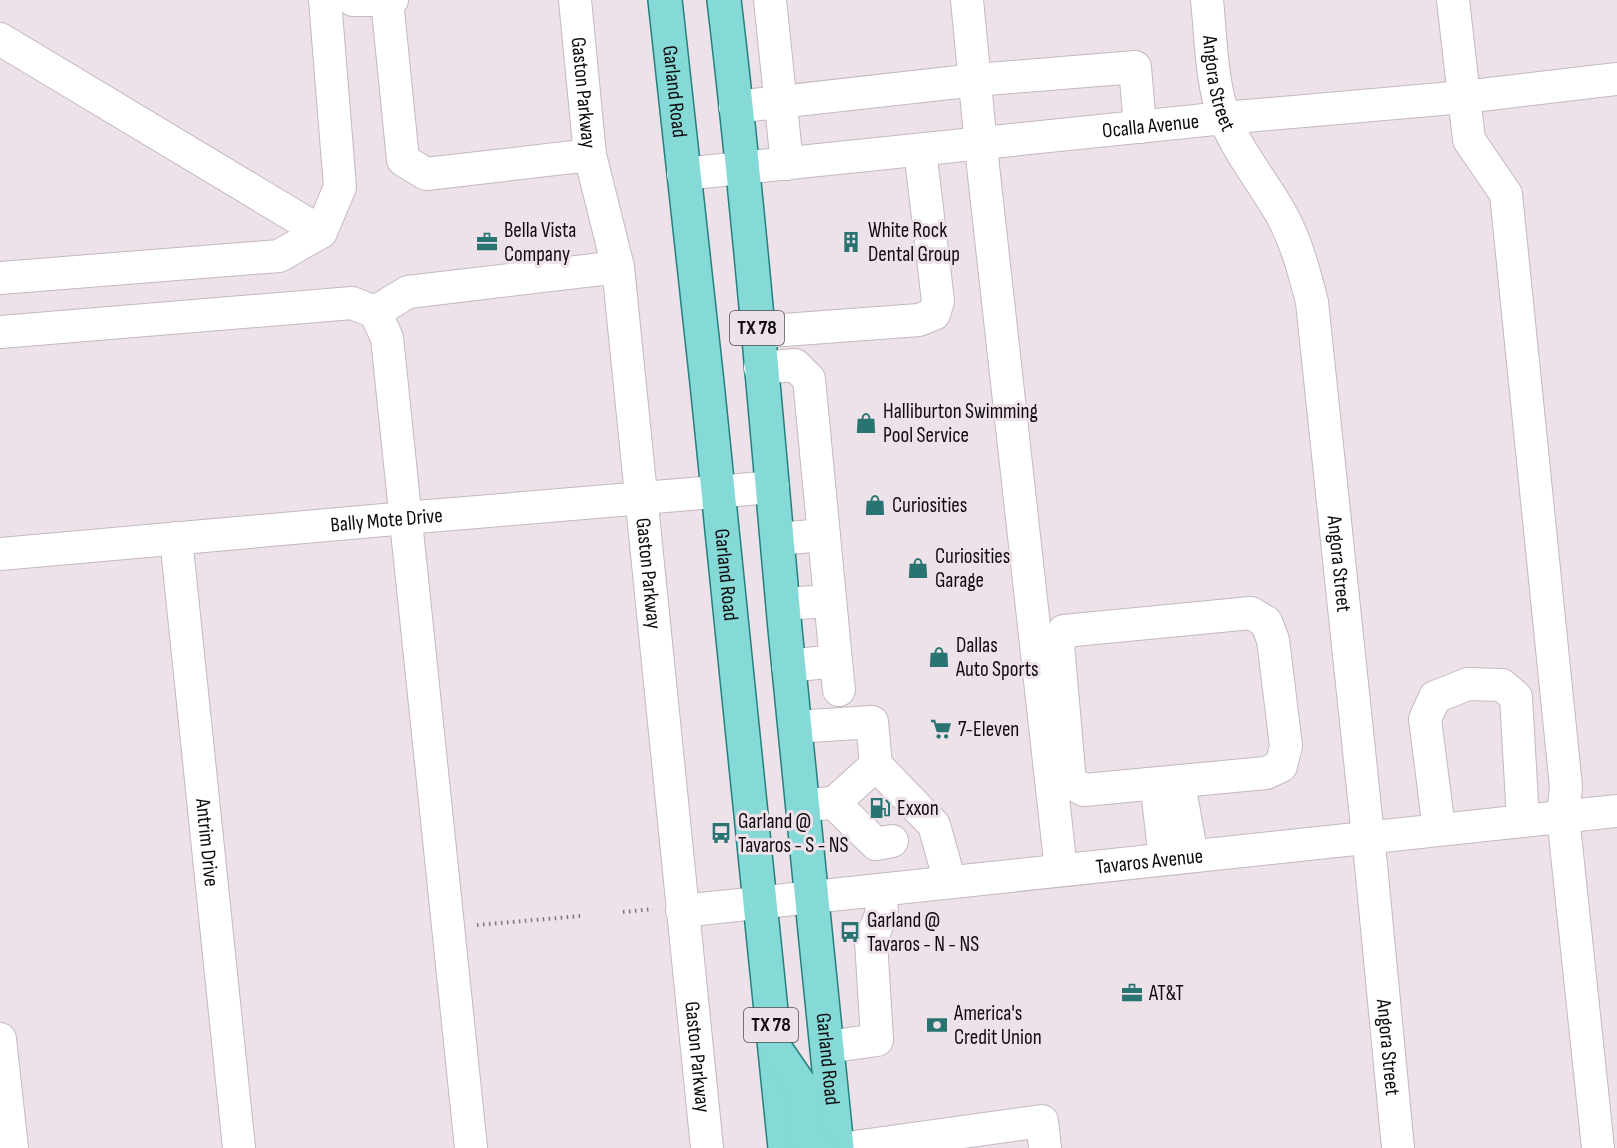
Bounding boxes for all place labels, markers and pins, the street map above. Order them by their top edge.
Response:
place label: Bella Vista Company [504,218,576,267]
place label: White Rock Dental Group [868,218,960,267]
office icon: Bella Vista Company [475,230,499,254]
building icon: White Rock Dental Group [839,230,863,254]
place label: Halliburton Swimming Pool Service [883,399,1038,448]
shop icon: Halliburton Swimming Pool Service [854,411,878,435]
shop icon: Curiosities [863,493,887,517]
place label: Curiosities [892,493,967,518]
place label: Curiosities Garage [935,544,1010,593]
shop icon: Curiosities Garage [906,556,930,580]
place label: Dallas Auto Sports [955,633,1039,682]
shop icon: Dallas Auto Sports [927,645,951,669]
supermarket icon: 7-Eleven [929,717,953,741]
place label: 7-Eleven [958,717,1019,742]
fuel station icon: Exxon [868,796,892,820]
place label: Exxon [897,796,939,821]
place label: Garland @ Tavaros - S - NS [738,809,848,858]
bus stop icon: Garland @ Tavaros - S - NS [709,821,733,845]
place label: Garland @ Tavaros - N - NS [867,908,979,957]
bus stop icon: Garland @ Tavaros - N - NS [838,920,862,944]
office icon: AT&T [1120,981,1144,1005]
place label: AT&T [1148,981,1184,1006]
place label: America's Credit Union [953,1001,1042,1050]
bank icon: America's Credit Union [925,1013,949,1037]

